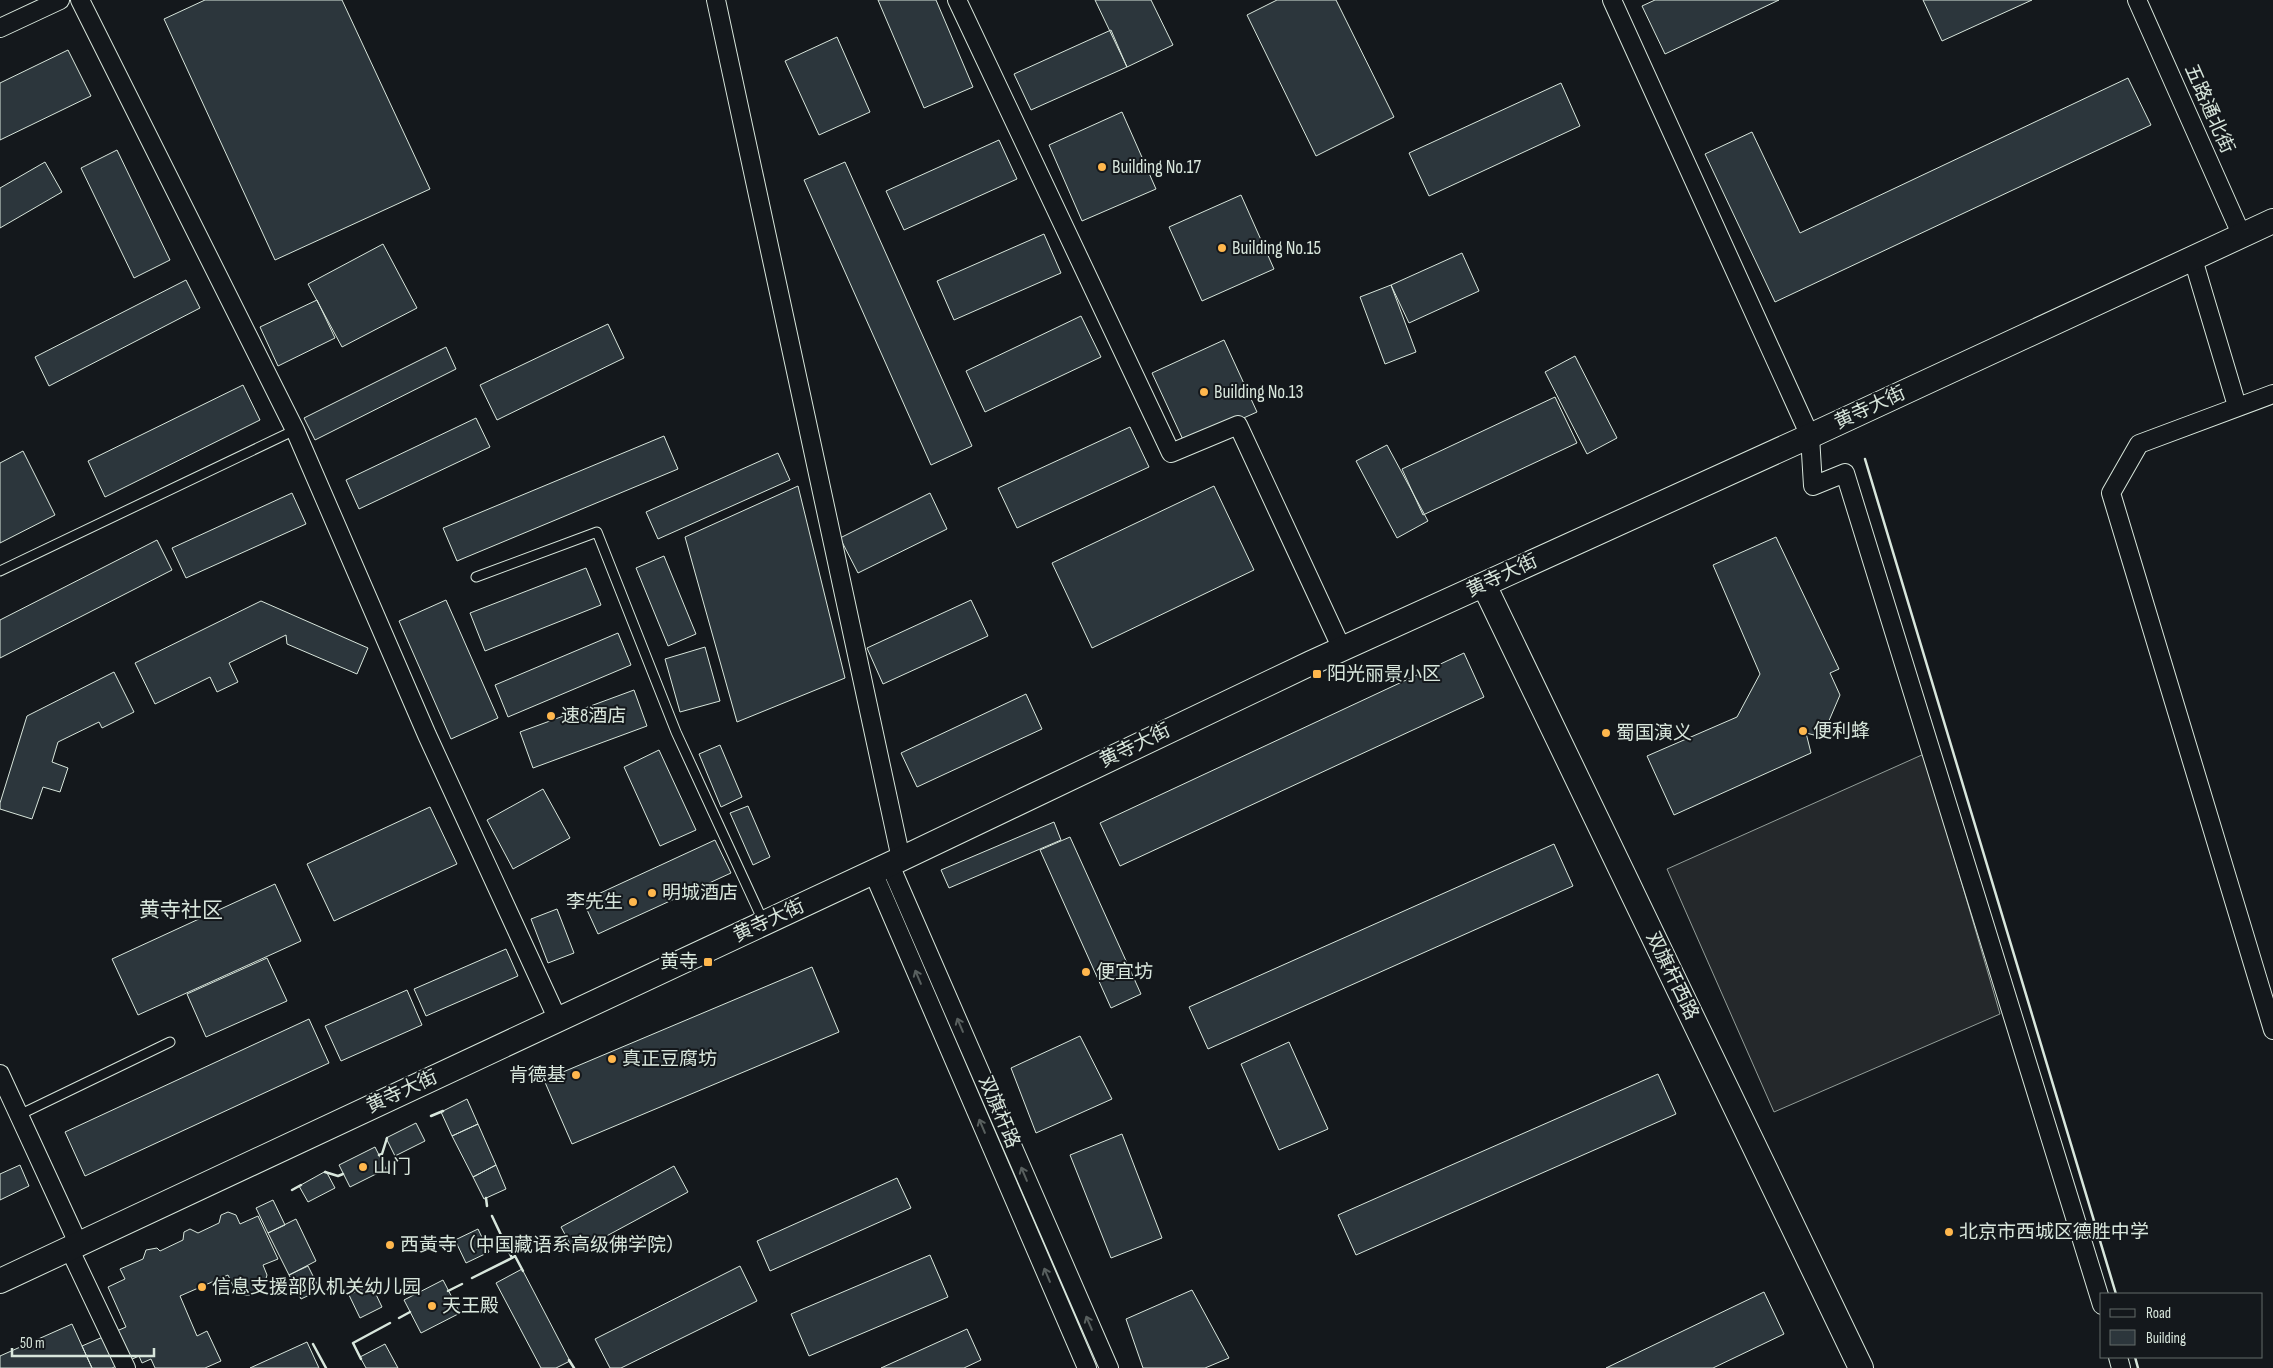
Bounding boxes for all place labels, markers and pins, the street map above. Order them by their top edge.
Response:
place label: Building No.17 [1112,156,1201,179]
marker: Building No.17 [1096,161,1108,173]
place label: Building No.15 [1232,237,1321,260]
marker: Building No.15 [1216,242,1228,254]
place label: Building No.13 [1214,381,1303,404]
marker: Building No.13 [1198,386,1210,398]
place label: 阳光丽景小区 [1327,663,1441,686]
marker: 阳光丽景小区 [1311,668,1323,680]
place label: 速8酒店 [561,705,626,728]
marker: 速8酒店 [545,710,557,722]
place label: 便利蜂 [1813,720,1870,743]
place label: 蜀国演义 [1616,722,1692,745]
marker: 便利蜂 [1797,725,1809,737]
marker: 蜀国演义 [1600,727,1612,739]
place label: 明城酒店 [662,882,738,905]
marker: 明城酒店 [646,887,658,899]
place label: 李先生 [566,891,623,914]
marker: 李先生 [627,896,639,908]
place label: 黄寺 [660,951,698,974]
marker: 黄寺 [702,956,714,968]
place label: 便宜坊 [1096,961,1153,984]
marker: 便宜坊 [1080,966,1092,978]
place label: 真正豆腐坊 [622,1048,717,1071]
marker: 真正豆腐坊 [606,1053,618,1065]
place label: 肯德基 [509,1064,566,1087]
marker: 肯德基 [570,1069,582,1081]
place label: 山门 [373,1156,411,1179]
marker: 山门 [357,1161,369,1173]
place label: 北京市西城区德胜中学 [1959,1221,2149,1244]
marker: 北京市西城区德胜中学 [1943,1226,1955,1238]
place label: 西黃寺（中国藏语系高级佛学院） [400,1234,685,1257]
marker: 西黃寺（中国藏语系高级佛学院） [384,1239,396,1251]
place label: 信息支援部队机关幼儿园 [212,1276,421,1299]
marker: 信息支援部队机关幼儿园 [196,1281,208,1293]
place label: 天王殿 [442,1295,499,1318]
marker: 天王殿 [426,1300,438,1312]

